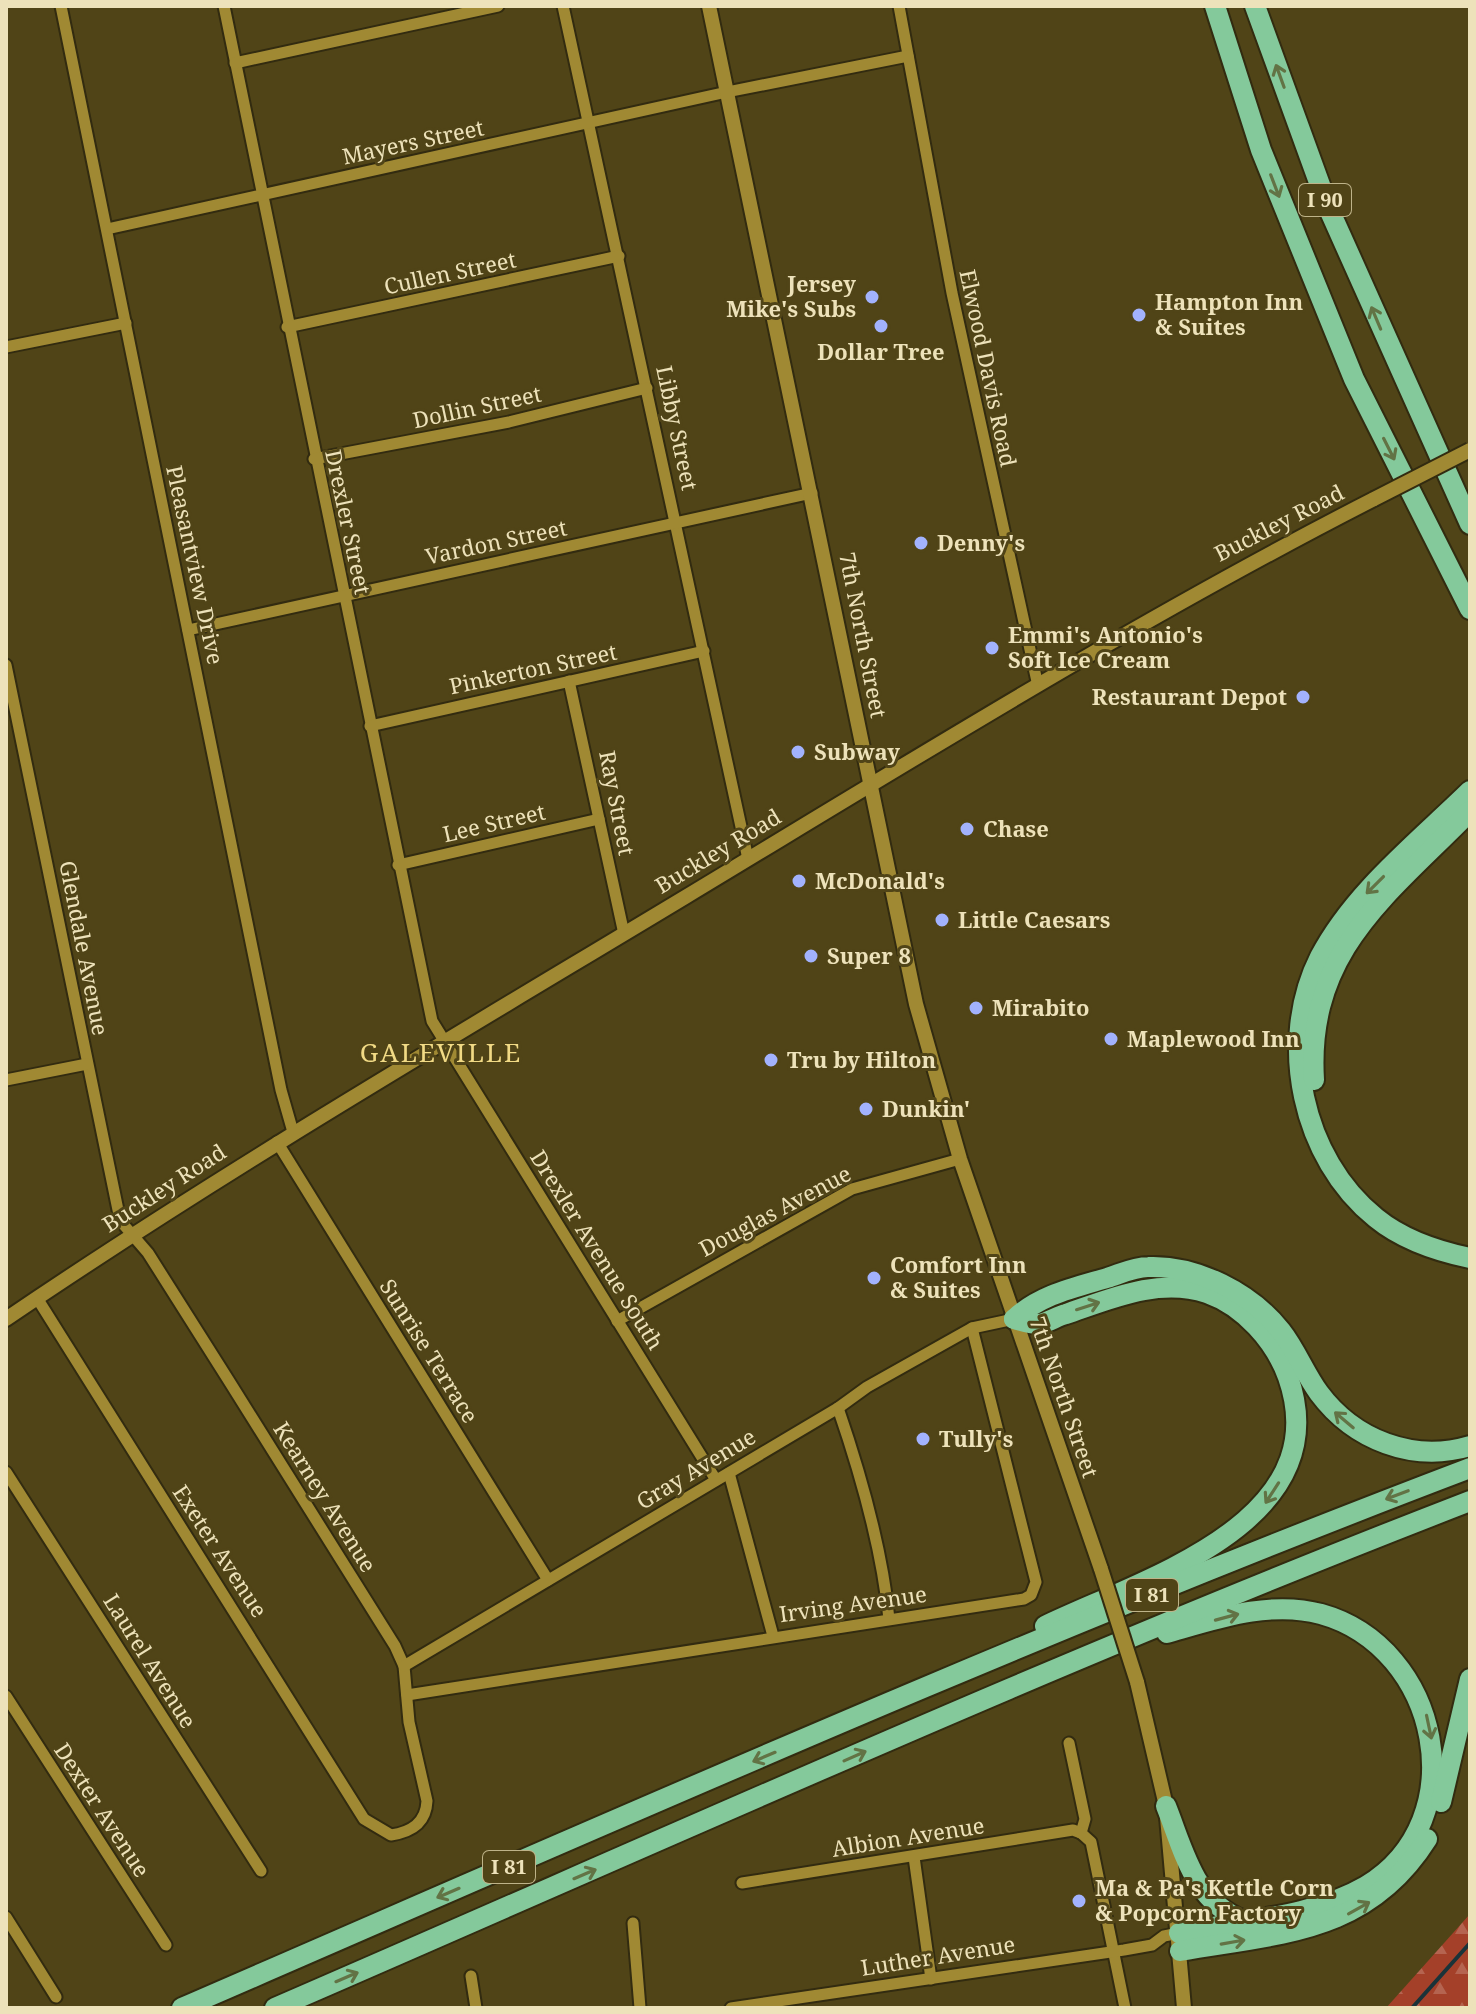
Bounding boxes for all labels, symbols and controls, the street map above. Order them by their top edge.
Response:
one-way arrow [1272,64,1286,89]
street label: Mayers Street [339,111,487,171]
one-way arrow [1269,173,1283,198]
road number: I 90 [1299,184,1351,216]
street label: Cullen Street [381,243,519,301]
street label: Elwood Davis Road [953,266,1025,470]
place label: Jersey Mike's Subs [726,268,856,323]
place label: Hampton Inn & Suites [1155,286,1303,341]
marker: Jersey Mike's Subs [863,288,881,306]
marker: Hampton Inn & Suites [1130,306,1148,324]
one-way arrow [1367,306,1382,331]
marker: Dollar Tree [872,317,890,335]
place label: Dollar Tree [817,336,945,366]
street label: Libby Street [650,363,706,493]
street label: Dollin Street [410,378,544,434]
one-way arrow [1381,437,1397,461]
street label: Drexler Street [319,447,379,597]
street label: Pleasantview Drive [160,463,232,667]
street label: Buckley Road [1209,476,1349,568]
street label: Vardon Street [422,511,569,571]
place label: Denny's [937,527,1025,557]
marker: Denny's [912,534,930,552]
street label: 7th North Street [833,549,895,721]
place label: Emmi's Antonio's Soft Ice Cream [1008,619,1203,674]
street label: Pinkerton Street [446,636,620,700]
marker: Emmi's Antonio's Soft Ice Cream [983,639,1001,657]
place label: Restaurant Depot [1092,681,1287,711]
marker: Restaurant Depot [1294,688,1312,706]
place label: Subway [814,736,900,766]
marker: Subway [789,743,807,761]
street label: Ray Street [593,748,643,858]
street label: Lee Street [440,796,548,848]
street label: Buckley Road [649,801,786,900]
place label: Chase [983,813,1049,843]
marker: Chase [958,820,976,838]
street label: Glendale Avenue [53,858,117,1038]
place label: McDonald's [815,865,945,895]
marker: McDonald's [790,872,808,890]
one-way arrow [1366,875,1385,894]
place label: Little Caesars [958,904,1110,934]
marker: Little Caesars [933,911,951,929]
place label: Super 8 [827,940,911,970]
marker: Super 8 [802,947,820,965]
place label: Mirabito [992,992,1089,1022]
marker: Mirabito [967,999,985,1017]
place label: Maplewood Inn [1127,1023,1300,1053]
marker: Maplewood Inn [1102,1030,1120,1048]
district label: GALEVILLE [360,1034,522,1070]
place label: Tru by Hilton [787,1044,936,1074]
marker: Tru by Hilton [762,1051,780,1069]
place label: Dunkin' [882,1093,970,1123]
marker: Dunkin' [857,1100,875,1118]
street label: Buckley Road [96,1136,232,1238]
street label: Drexler Avenue South [524,1144,672,1355]
street label: Douglas Avenue [693,1157,856,1263]
place label: Comfort Inn & Suites [890,1249,1027,1304]
marker: Comfort Inn & Suites [865,1269,883,1287]
street label: Sunrise Terrace [374,1273,486,1428]
one-way arrow [1075,1298,1100,1313]
street label: 7th North Street [1023,1312,1107,1481]
one-way arrow [1335,1411,1355,1429]
street label: Kearney Avenue [267,1415,384,1577]
street label: Gray Avenue [630,1421,761,1516]
place label: Tully's [939,1423,1013,1453]
marker: Tully's [914,1430,932,1448]
street label: Exeter Avenue [167,1478,275,1623]
one-way arrow [1263,1482,1280,1504]
one-way arrow [1385,1489,1410,1503]
street label: Irving Avenue [777,1578,929,1628]
road number: I 81 [1126,1579,1178,1611]
street label: Laurel Avenue [97,1587,204,1733]
one-way arrow [1213,1608,1239,1623]
one-way arrow [1422,1714,1437,1739]
street label: Dexter Avenue [48,1736,158,1883]
one-way arrow [842,1748,867,1763]
one-way arrow [752,1751,777,1766]
street label: Albion Avenue [829,1809,986,1863]
road number: I 81 [483,1851,535,1883]
one-way arrow [572,1865,597,1880]
place label: Ma & Pa's Kettle Corn & Popcorn Factory [1095,1872,1334,1927]
one-way arrow [436,1887,461,1902]
marker: Ma & Pa's Kettle Corn & Popcorn Factory [1070,1892,1088,1910]
one-way arrow [1347,1900,1370,1916]
street label: Luther Avenue [859,1928,1017,1982]
one-way arrow [1219,1933,1245,1948]
one-way arrow [334,1969,358,1984]

